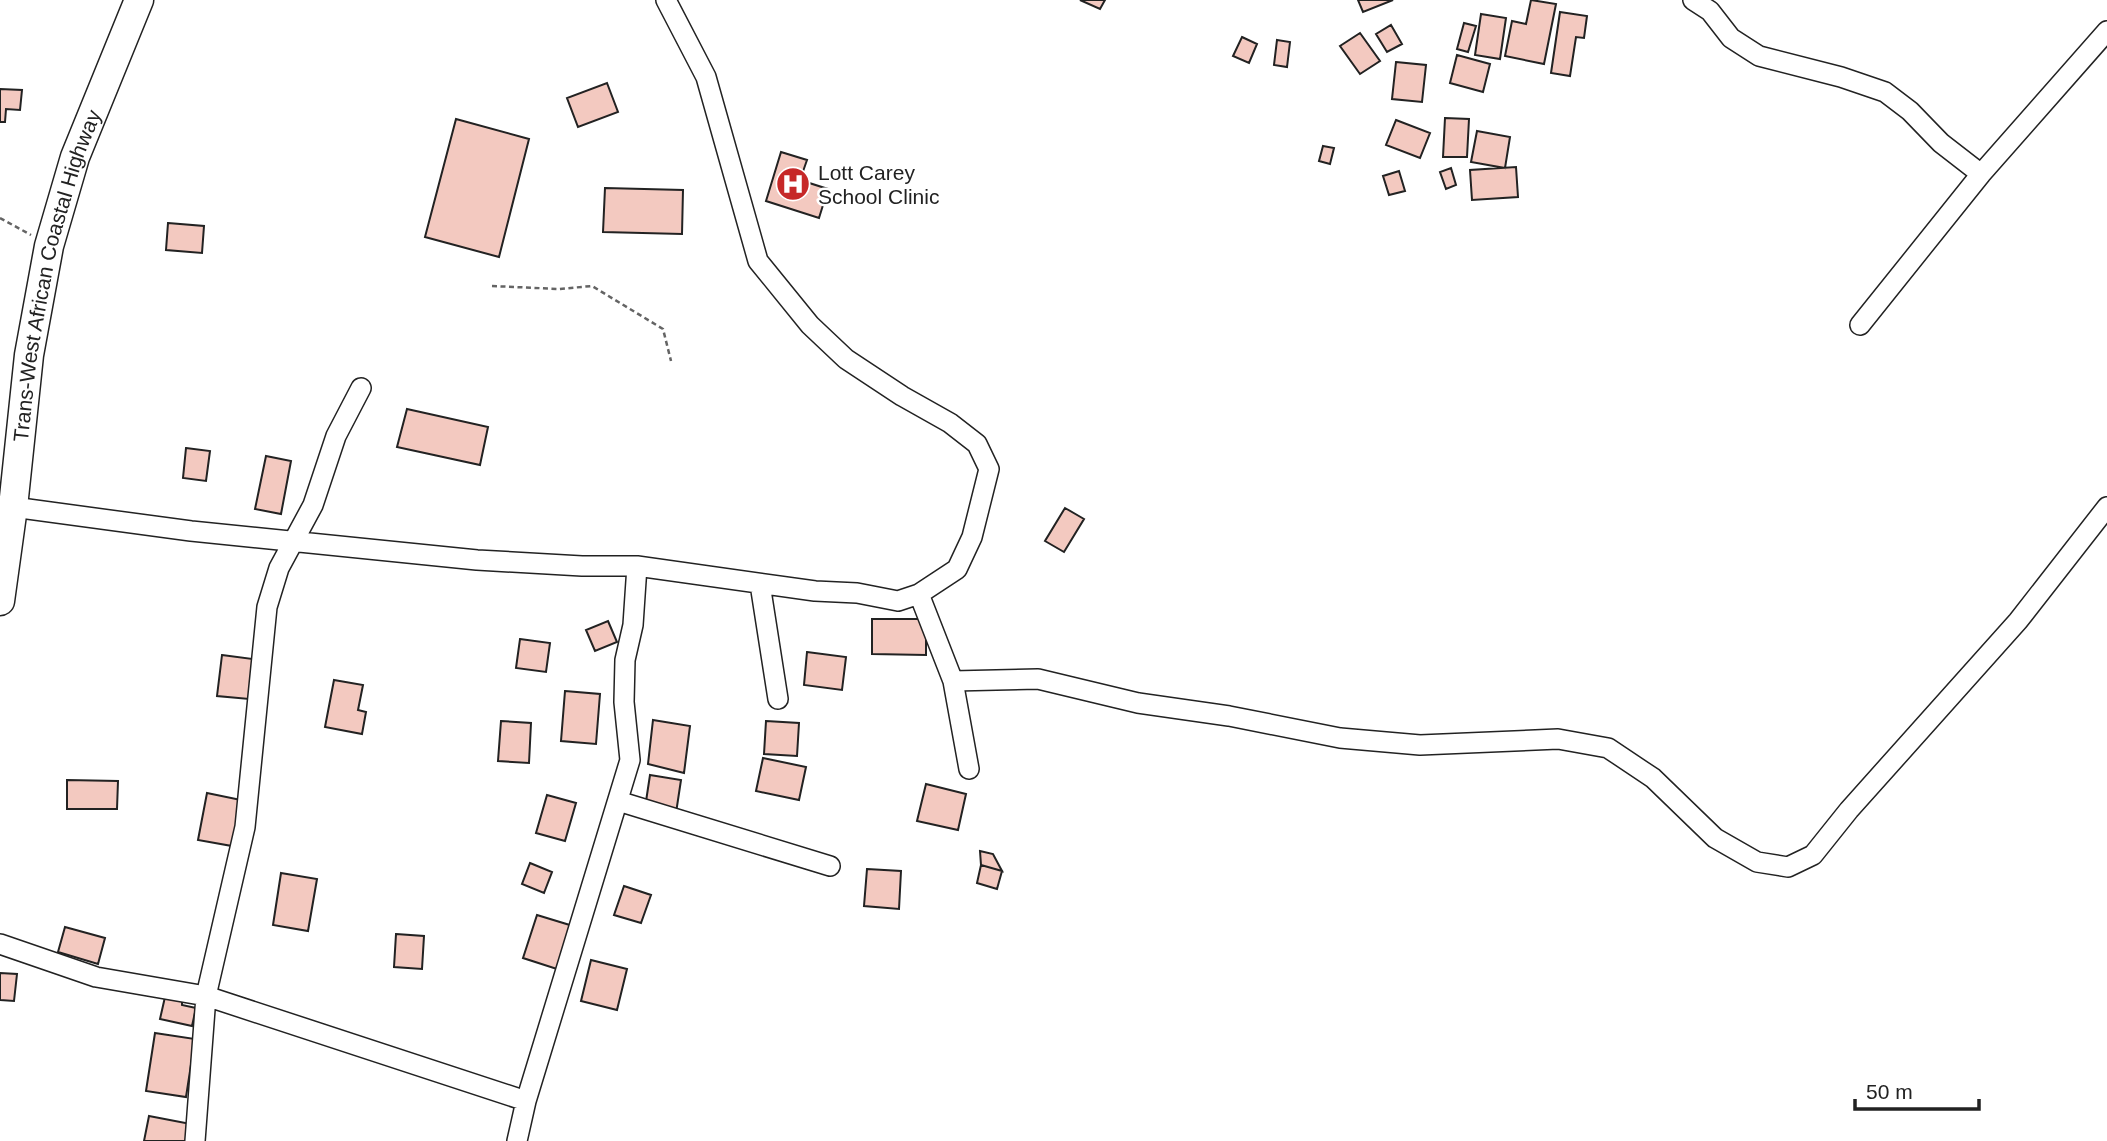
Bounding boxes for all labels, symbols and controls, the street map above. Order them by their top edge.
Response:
street label: Trans-West African Coastal Highway [8,106,105,443]
place label: Lott Carey School Clinic [818,161,939,208]
hospital icon: Lott Carey School Clinic [774,165,812,203]
scale bar [1855,1068,1979,1112]
text: 50 m [1866,1080,1913,1103]

